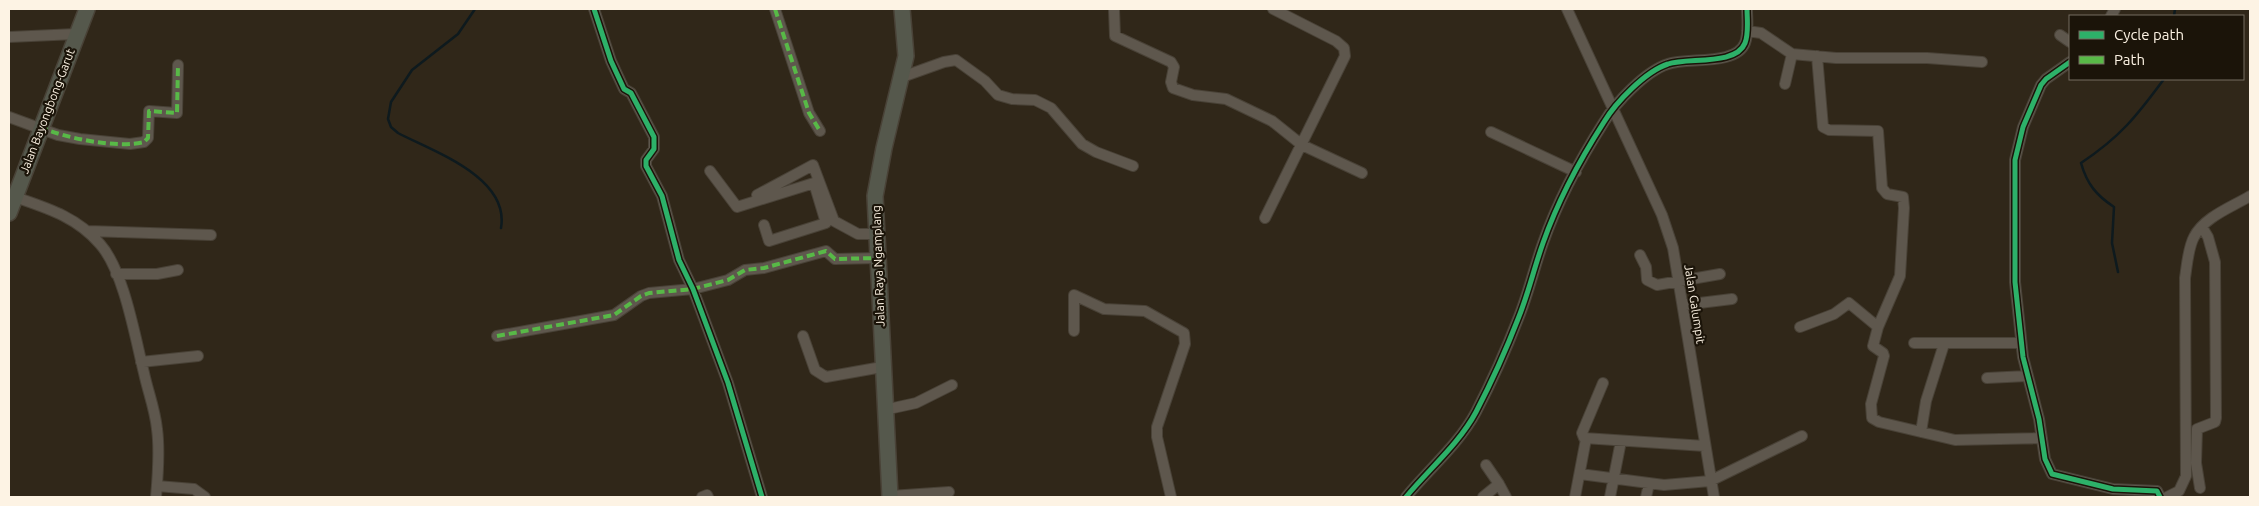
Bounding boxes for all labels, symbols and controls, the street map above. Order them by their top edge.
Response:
legend [2069,15,2244,80]
text: Cycle path [2114,26,2184,43]
street label: Jalan Bayongbong-Garut [17,46,77,175]
text: Path [2114,51,2145,68]
street label: Jalan Raya Ngamplang [869,205,887,327]
street label: Jalan Galumpit [1682,263,1708,345]

